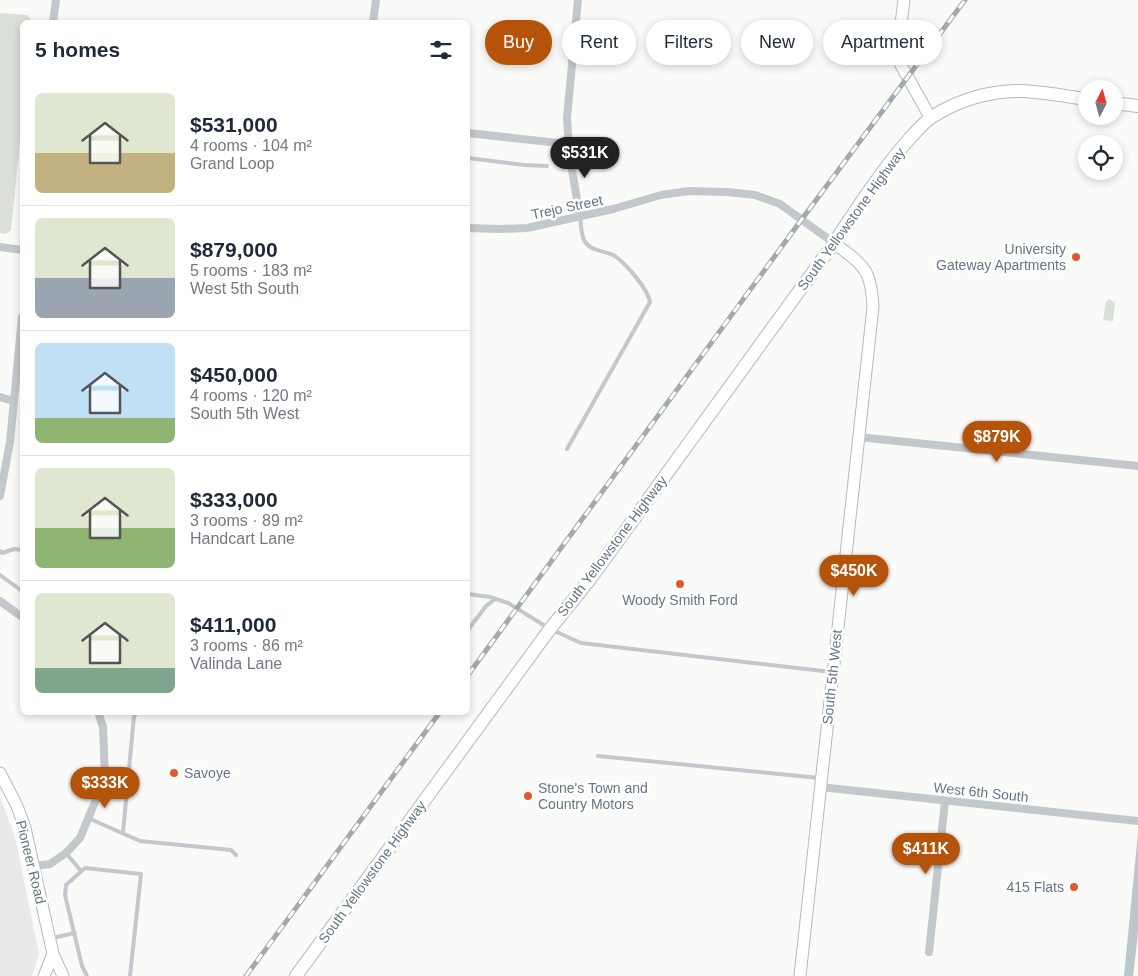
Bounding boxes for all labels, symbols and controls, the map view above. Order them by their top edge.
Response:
chip: Buy [485,20,552,65]
chip: Rent [562,20,636,65]
chip: Filters [646,20,731,65]
chip: New [741,20,813,65]
chip: Apartment [823,20,942,65]
icon: filters [427,36,455,64]
text: 5 homes [35,38,120,61]
north arrow [1078,80,1122,125]
map controls [1078,80,1123,180]
icon: home [75,113,135,173]
text: $531,000 [190,113,278,136]
button: locate [1078,135,1123,180]
pin: $531K [550,136,620,179]
text: 4 rooms · 104 m² [190,137,312,154]
text: $531K [561,144,609,161]
street label: South Yellowstone Highway [794,145,908,293]
text: Grand Loop [190,155,275,172]
street label: Trejo Street [530,192,604,222]
icon: home [75,238,135,298]
text: $879,000 [190,238,278,261]
place label: University Gateway Apartments [936,241,1066,273]
marker: University Gateway Apartments [1070,251,1082,263]
text: 5 rooms · 183 m² [190,262,312,279]
text: West 5th South [190,280,299,297]
icon: home [75,363,135,423]
text: $450,000 [190,363,278,386]
text: 4 rooms · 120 m² [190,387,312,404]
text: South 5th West [190,405,299,422]
pin: $879K [962,420,1032,463]
text: $879K [973,428,1021,445]
street label: South Yellowstone Highway [554,472,670,620]
icon: home [75,488,135,548]
text: $333,000 [190,488,278,511]
text: 3 rooms · 89 m² [190,512,303,529]
text: Handcart Lane [190,530,295,547]
pin: $450K [819,554,889,597]
text: $450K [830,562,878,579]
marker: Woody Smith Ford [674,578,686,590]
place label: Woody Smith Ford [622,592,738,608]
icon: home [75,613,135,673]
text: $411,000 [190,613,276,636]
street label: South 5th West [819,629,845,725]
text: 3 rooms · 86 m² [190,637,303,654]
text: Valinda Lane [190,655,282,672]
place label: Savoye [184,765,231,781]
pin: $333K [70,766,140,809]
marker: Savoye [168,767,180,779]
text: $333K [81,774,129,791]
street label: West 6th South [933,779,1029,805]
place label: Stone's Town and Country Motors [538,780,648,812]
marker: Stone's Town and Country Motors [522,790,534,802]
street label: South Yellowstone Highway [315,798,429,946]
street label: Pioneer Road [13,819,49,905]
pin: $411K [891,832,961,875]
text: $411K [903,840,949,857]
place label: 415 Flats [1006,879,1064,895]
marker: 415 Flats [1068,881,1080,893]

